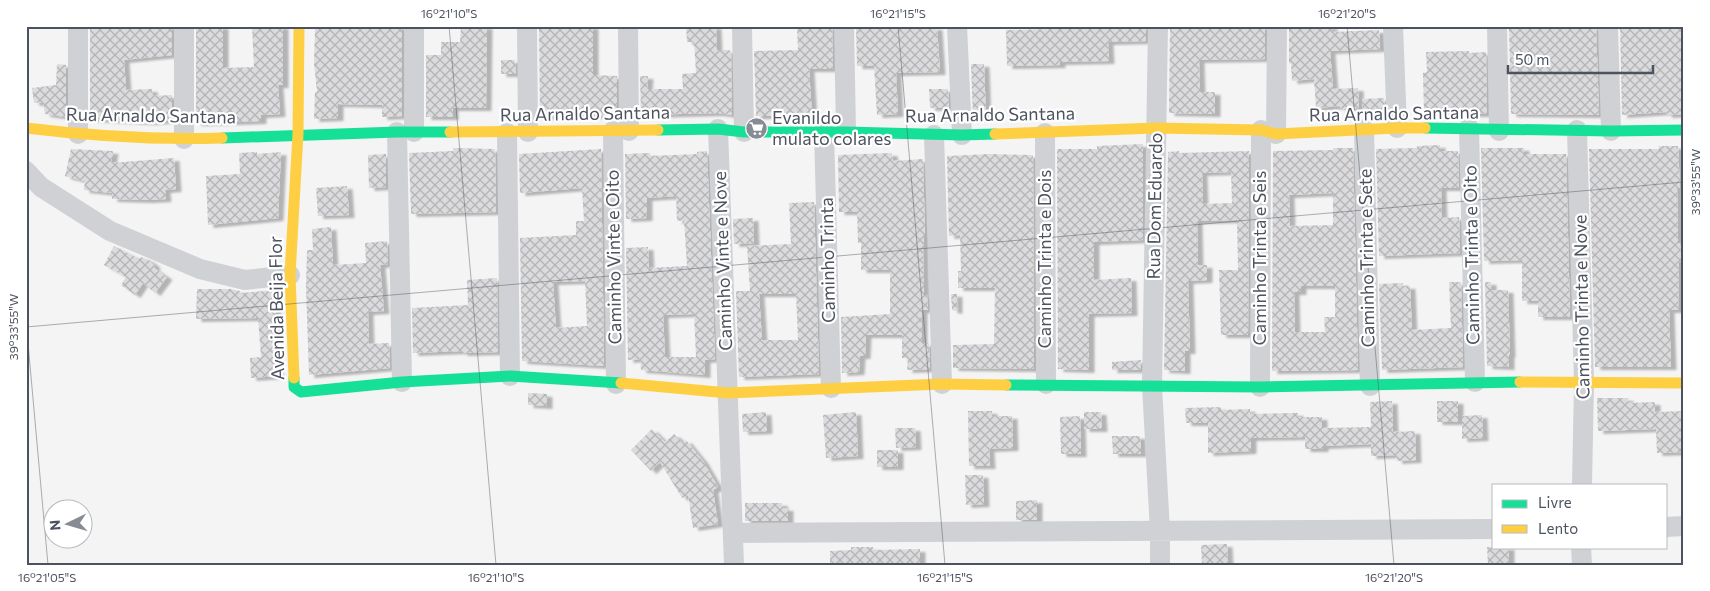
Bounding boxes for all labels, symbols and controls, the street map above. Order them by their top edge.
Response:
text: 16°21'10"S [421,6,477,20]
text: 16°21'15"S [870,6,926,20]
text: 16°21'20"S [1318,6,1376,20]
scale bar [1508,42,1652,74]
text: 50 m [1515,50,1549,68]
street label: Rua Arnaldo Santana [500,101,670,125]
street label: Rua Arnaldo Santana [1309,101,1479,125]
street label: Rua Arnaldo Santana [905,102,1075,126]
street label: Rua Arnaldo Santana [66,103,236,127]
place label: Evanildo mulato colares [772,106,891,149]
supermarket icon: Evanildo mulato colares [744,116,768,140]
street label: Rua Dom Eduardo [1142,132,1166,279]
text: 39°33'55"W [1688,149,1702,215]
street label: Caminho Trinta e Oito [1458,165,1484,345]
street label: Caminho Trinta e Sete [1353,168,1379,348]
street label: Caminho Vinte e Oito [600,169,626,345]
street label: Caminho Trinta e Dois [1033,169,1055,349]
street label: Caminho Trinta e Seis [1248,170,1270,346]
street label: Caminho Vinte e Nove [708,171,736,351]
street label: Caminho Trinta [815,197,839,323]
street label: Caminho Trinta e Nove [1568,215,1594,400]
street label: Avenida Beija Flor [264,236,288,380]
text: 39°33'55"W [6,294,20,360]
legend [1492,484,1668,548]
text: Livre [1538,493,1572,511]
north arrow [42,498,92,548]
text: N [46,519,63,531]
text: Lento [1538,519,1578,537]
text: 16°21'05"S [18,570,76,584]
text: 16°21'10"S [468,570,524,584]
text: 16°21'15"S [917,570,973,584]
text: 16°21'20"S [1365,570,1423,584]

